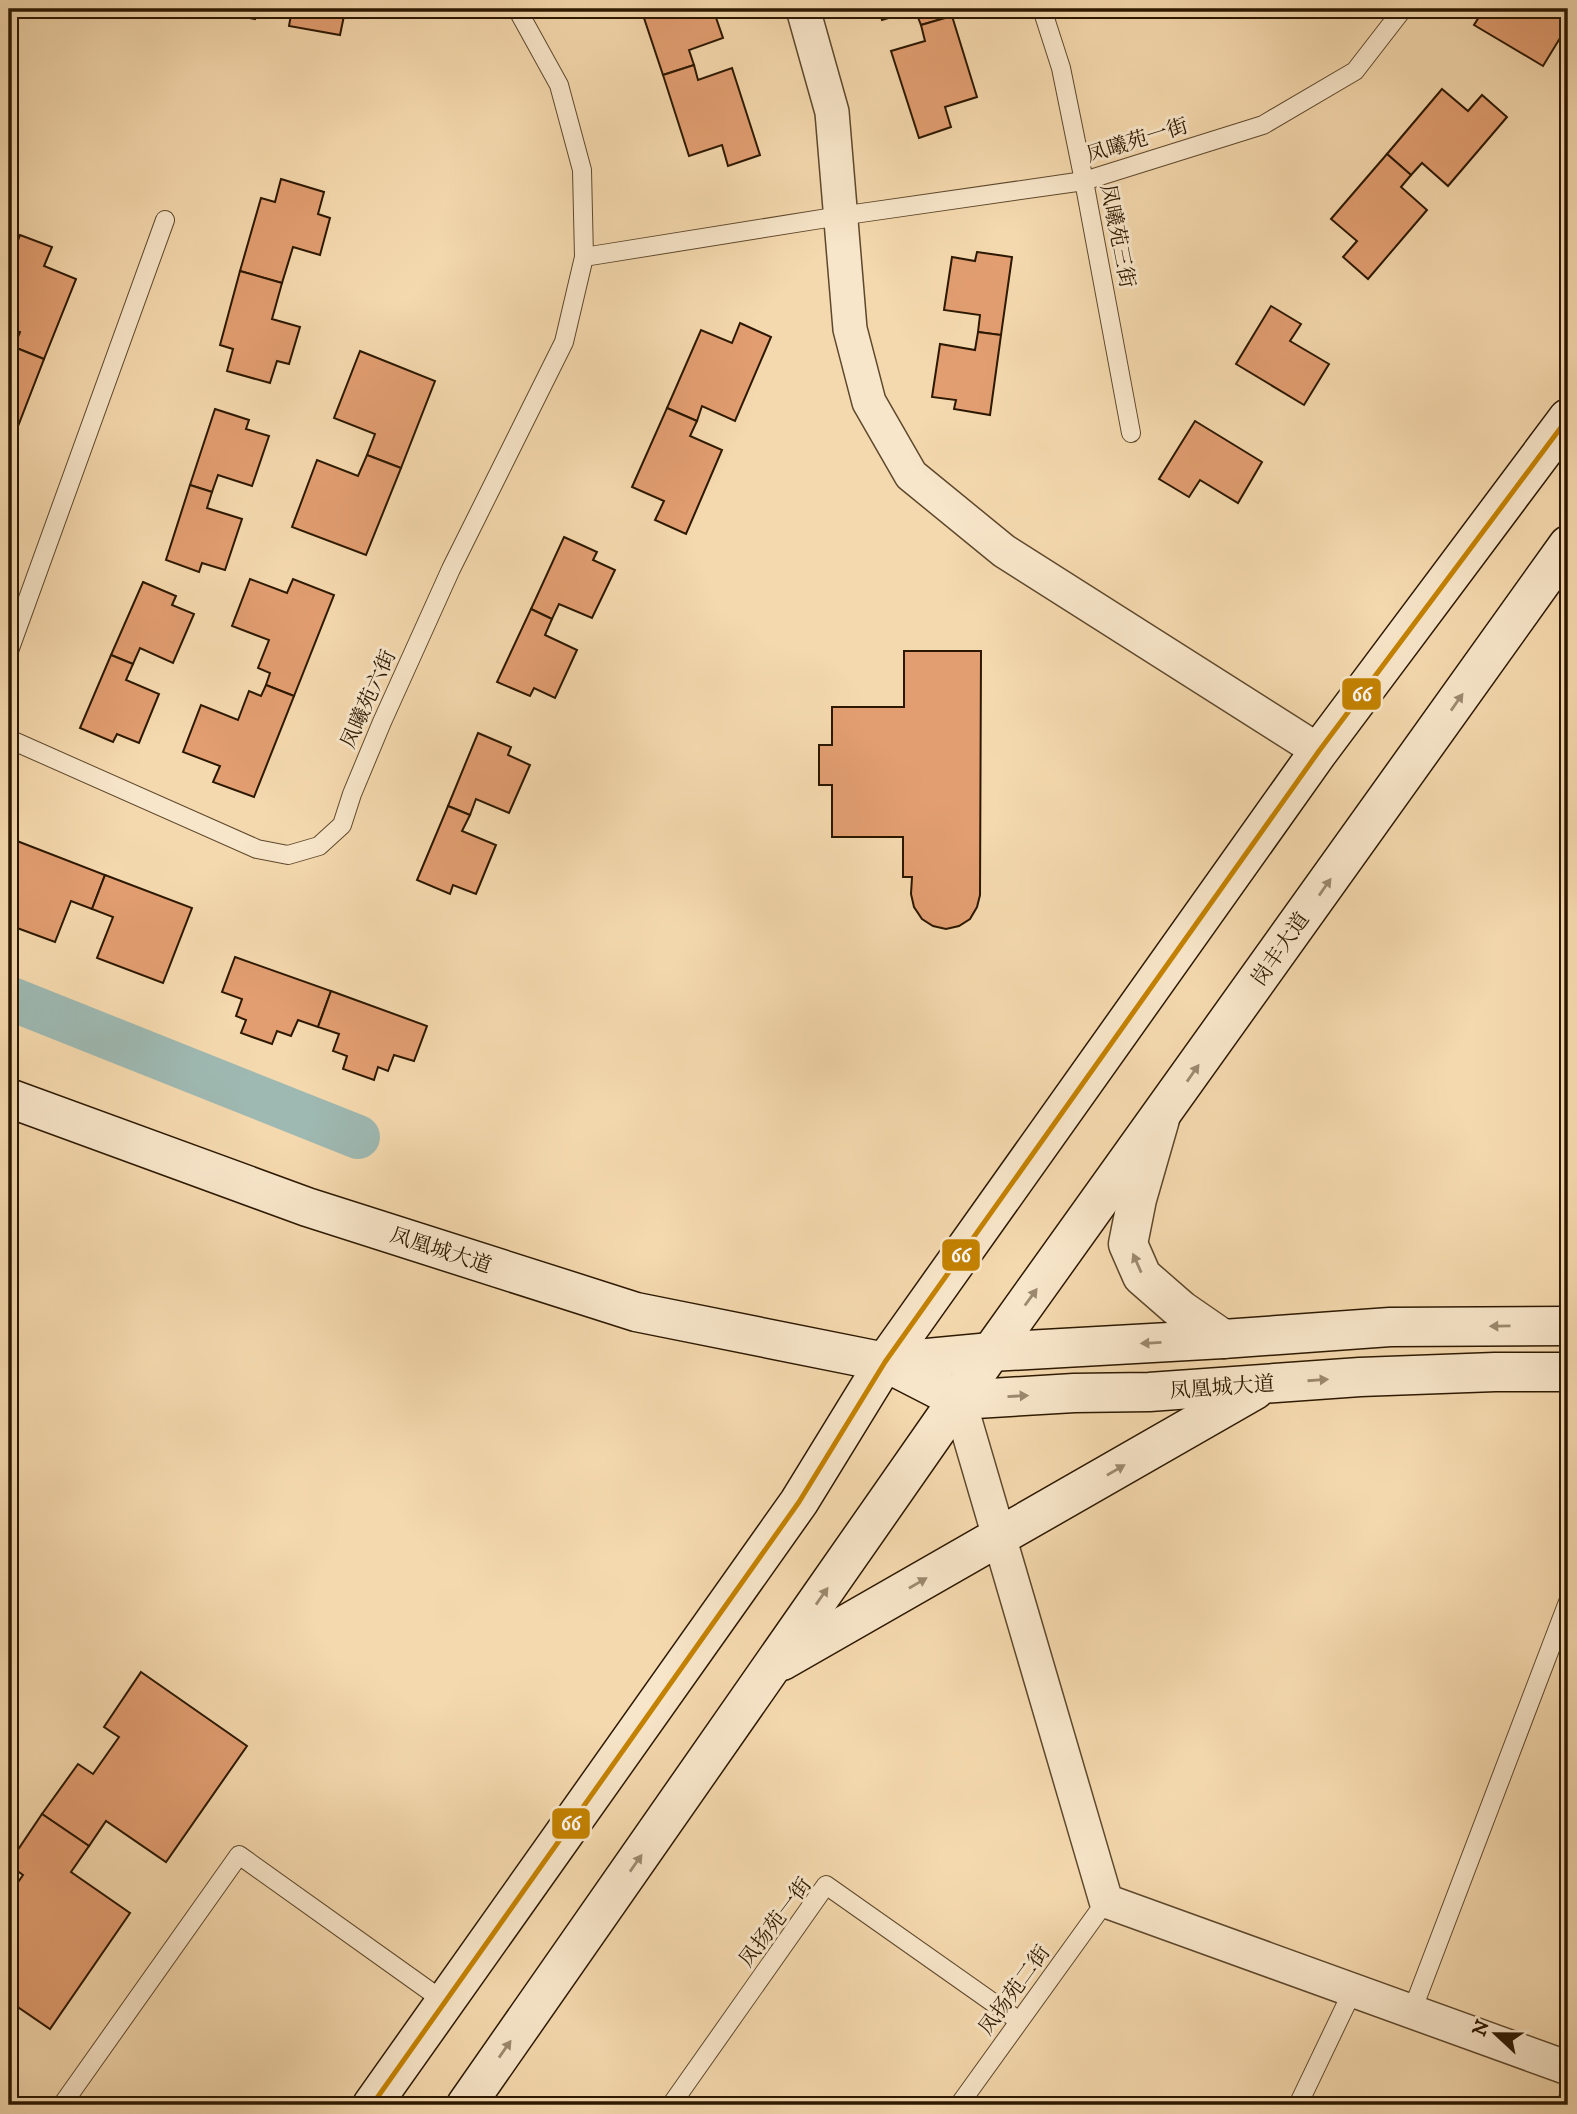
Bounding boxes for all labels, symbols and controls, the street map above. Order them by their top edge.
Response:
street label: 凤曦苑一街 [1083,113,1191,169]
street label: 凤曦苑三街 [1094,182,1140,290]
street label: 凤曦苑六街 [336,646,402,753]
line badge: 66 [1341,677,1382,711]
text: 66 [1352,684,1373,707]
one-way arrow [1450,693,1464,711]
one-way arrow [1318,878,1332,896]
street label: 岗丰大道 [1246,908,1316,991]
one-way arrow [1186,1064,1200,1082]
street label: 凤凰城大道 [387,1222,495,1280]
line badge: 66 [941,1238,981,1272]
text: 66 [951,1245,972,1268]
one-way arrow [1131,1252,1142,1273]
one-way arrow [1024,1288,1038,1306]
one-way arrow [1489,1320,1511,1332]
one-way arrow [1139,1338,1161,1349]
street label: 凤凰城大道 [1169,1371,1275,1405]
one-way arrow [1307,1374,1329,1385]
one-way arrow [1007,1390,1029,1401]
one-way arrow [1106,1463,1125,1476]
one-way arrow [908,1577,928,1589]
one-way arrow [815,1587,829,1605]
line badge: 66 [551,1807,591,1840]
text: 66 [561,1813,582,1836]
one-way arrow [629,1854,643,1872]
street label: 凤扬苑一街 [734,1873,818,1972]
street label: 凤扬苑二街 [973,1940,1056,2041]
north arrow [1462,1998,1532,2068]
text: N [1468,2016,1495,2040]
one-way arrow [498,2040,512,2058]

